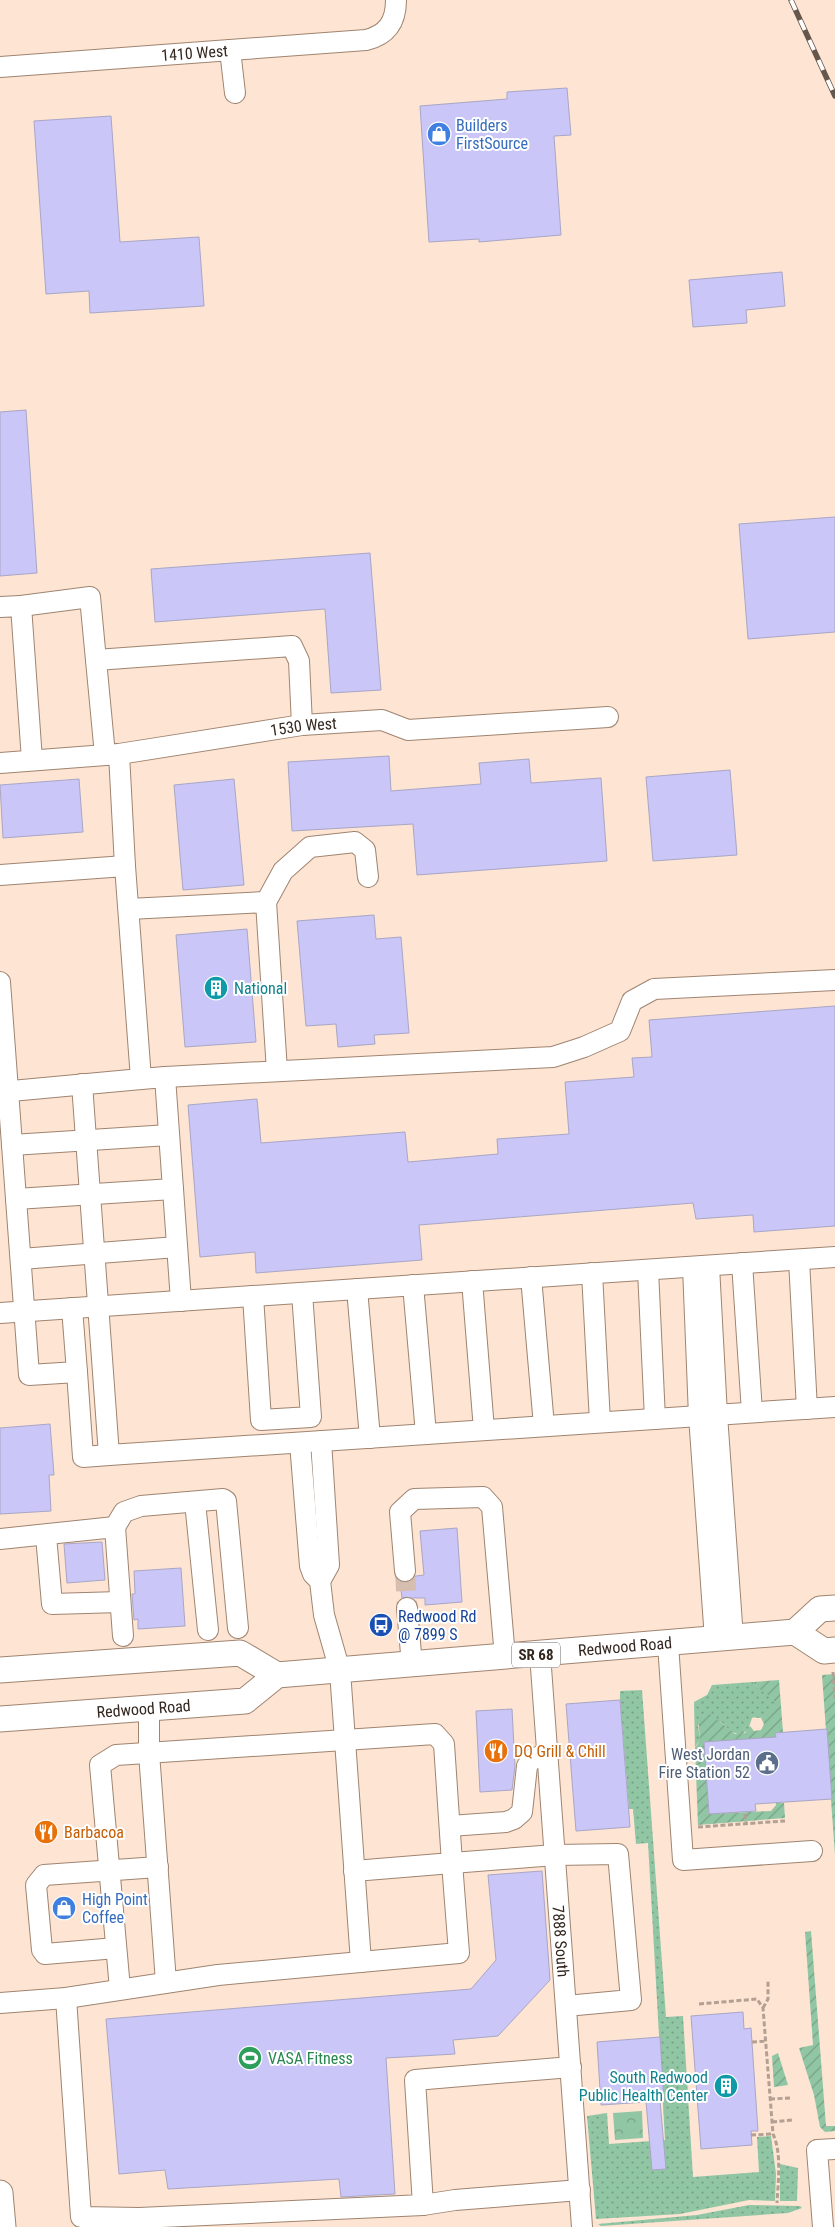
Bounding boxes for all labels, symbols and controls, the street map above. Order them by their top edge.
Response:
street label: 1410 West [160,41,229,65]
place label: Builders FirstSource [456,116,528,153]
shop icon: Builders FirstSource [426,121,452,147]
street label: 1530 West [269,713,338,739]
building icon: National [203,975,229,1001]
place label: National [234,979,287,998]
place label: Redwood Rd @ 7899 S [398,1607,476,1644]
bus stop icon: Redwood Rd @ 7899 S [368,1612,394,1638]
street label: Redwood Road [577,1633,673,1659]
road number: SR 68 [512,1642,560,1668]
street label: Redwood Road [96,1696,191,1721]
restaurant icon: DQ Grill & Chill [483,1738,509,1764]
place label: DQ Grill & Chill [514,1742,606,1761]
place label: West Jordan Fire Station 52 [658,1745,750,1782]
public building icon: West Jordan Fire Station 52 [754,1750,780,1776]
restaurant icon: Barbacoa [33,1819,59,1845]
place label: Barbacoa [64,1823,124,1842]
place label: High Point Coffee [82,1890,148,1927]
shop icon: High Point Coffee [51,1895,77,1921]
street label: 7888 South [549,1905,573,1978]
sports icon: VASA Fitness [237,2045,263,2071]
place label: VASA Fitness [268,2049,353,2068]
place label: South Redwood Public Health Center [579,2068,708,2105]
building icon: South Redwood Public Health Center [713,2073,739,2099]

